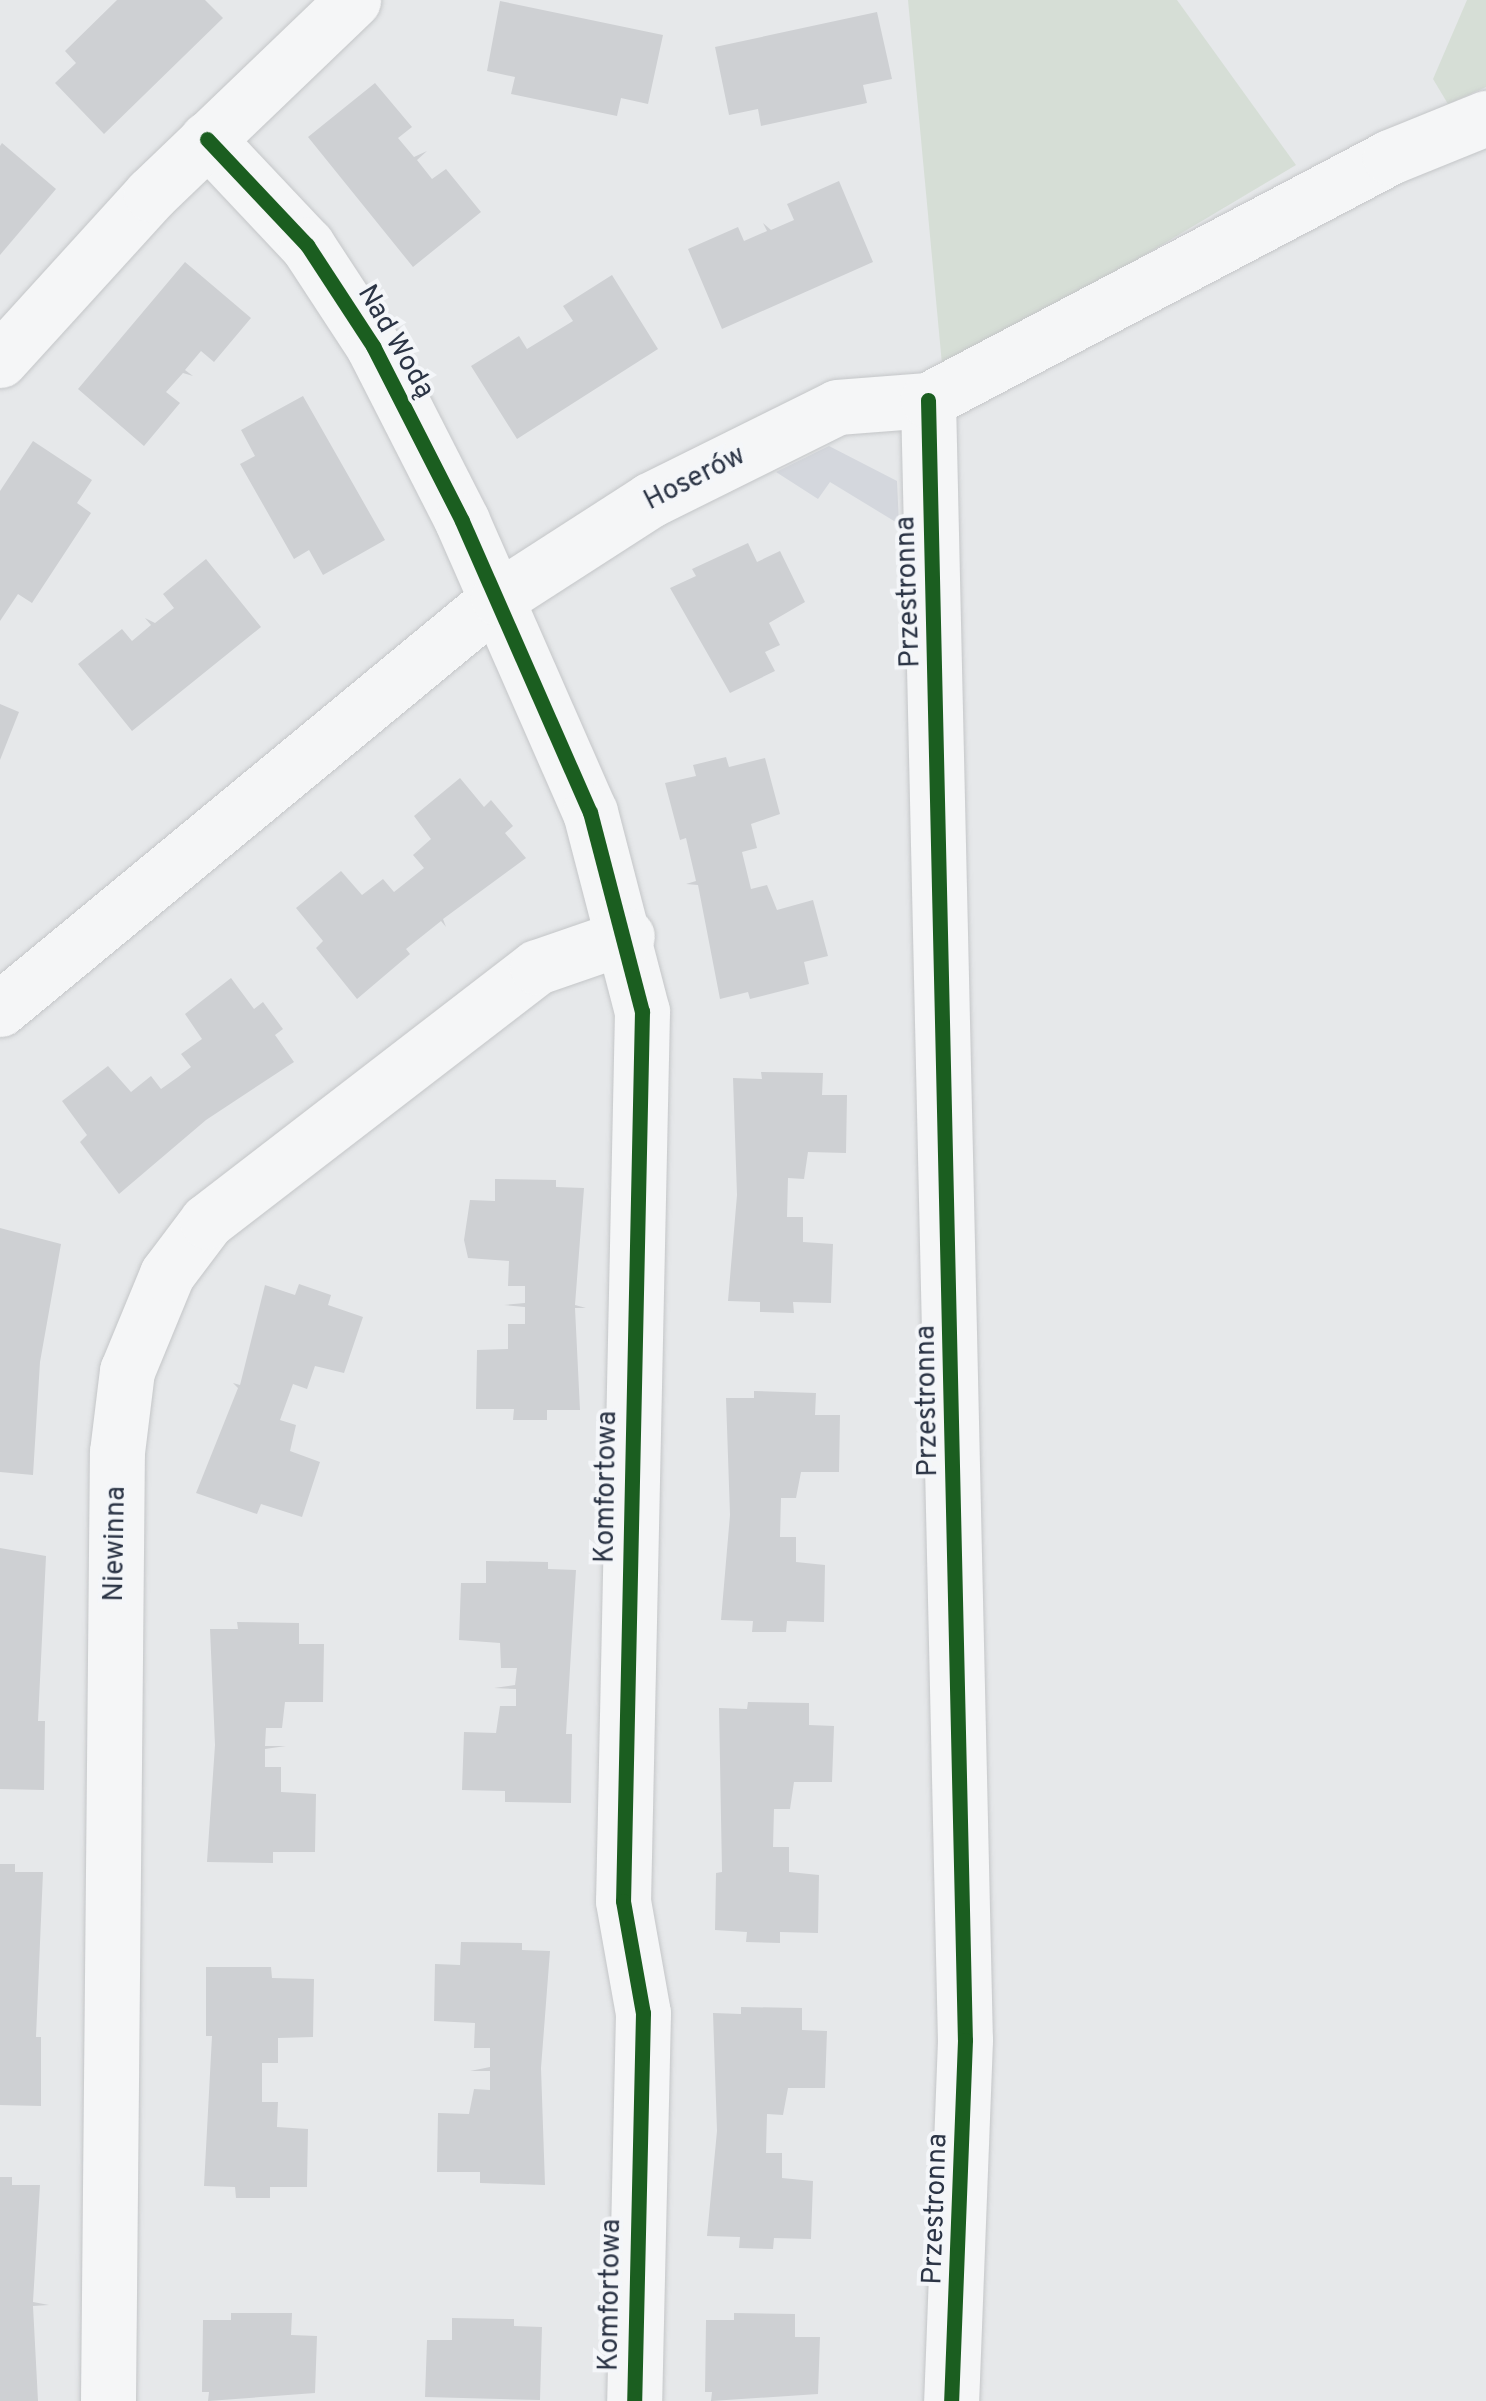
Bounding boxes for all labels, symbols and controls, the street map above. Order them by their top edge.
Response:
street label: Nad Wodą [349,279,441,405]
street label: Hoserów [639,439,751,519]
street label: Przestronna [890,516,928,668]
street label: Przestronna [910,1325,946,1477]
street label: Komfortowa [589,1410,625,1564]
street label: Niewinna [98,1486,134,1602]
street label: Przestronna [917,2133,955,2285]
street label: Komfortowa [593,2218,629,2372]

